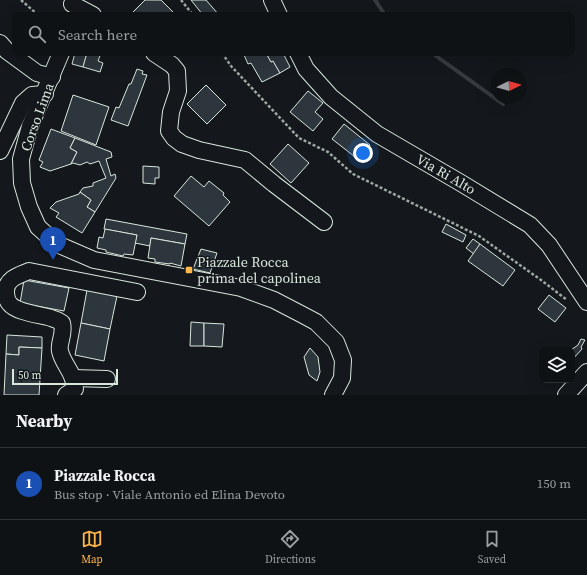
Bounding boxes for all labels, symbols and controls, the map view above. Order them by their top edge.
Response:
search box [12,12,575,56]
icon: search [26,23,48,45]
text: Search here [58,24,137,45]
north arrow [491,68,527,104]
street label: Corso Lima [15,79,59,154]
your location [353,143,373,163]
street label: Via Ri Alto [412,149,480,199]
pin: 1 [40,227,66,260]
place label: Piazzale Rocca prima del capolinea [197,252,322,288]
marker: Piazzale Rocca prima del capolinea [184,265,194,275]
map controls [539,347,575,383]
button: layers [539,347,575,383]
scale bar [12,367,118,386]
text: 50 m [18,368,41,383]
text: Nearby [16,409,72,433]
text: Piazzale Rocca [54,465,155,486]
text: 1 [25,475,33,492]
text: 150 m [537,475,571,492]
text: Bus stop · Viale Antonio ed Elina Devoto [54,486,285,503]
tab: Map [81,528,103,567]
tab: Directions [265,528,316,567]
tab: Saved [478,528,506,567]

